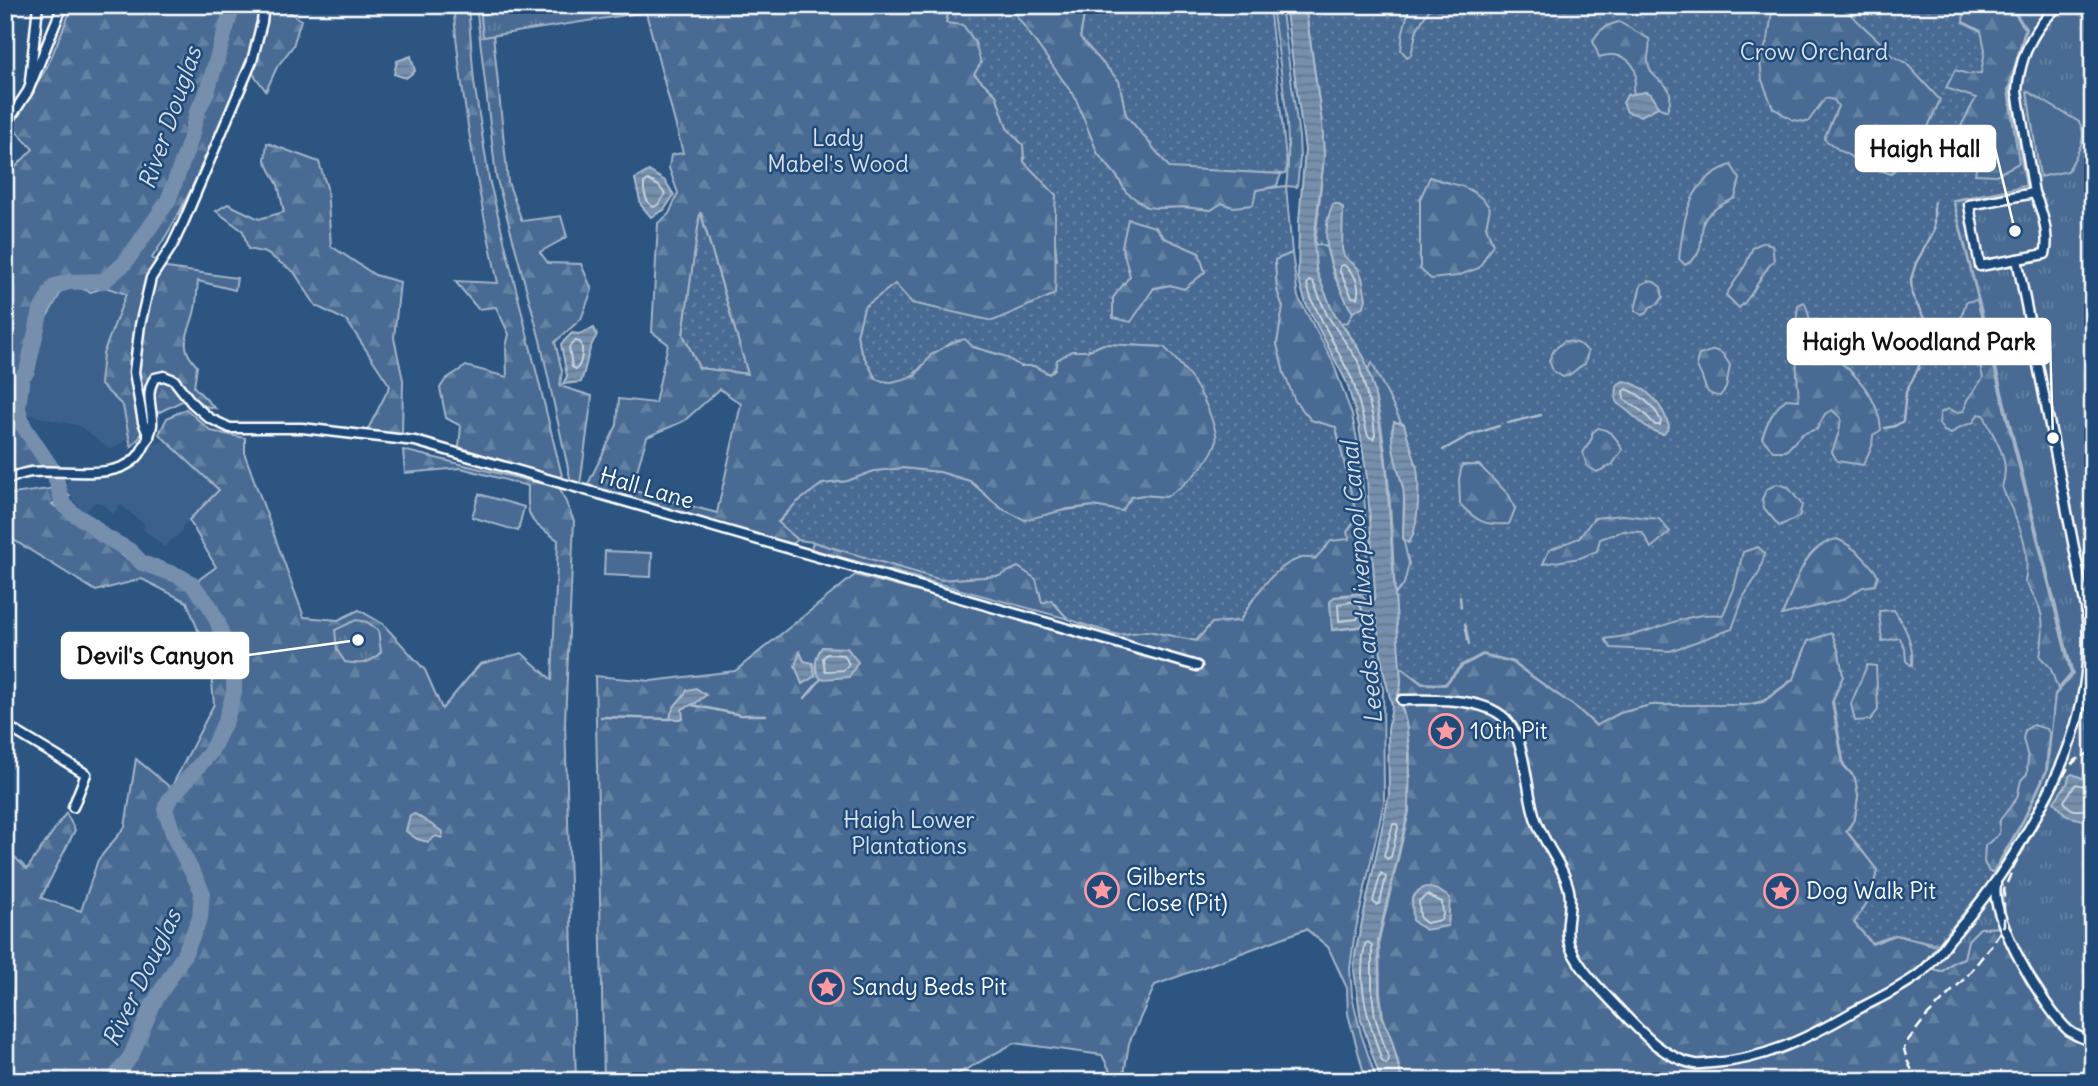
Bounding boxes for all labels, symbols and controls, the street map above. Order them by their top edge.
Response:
park label: Crow Orchard [1740,37,1888,66]
water label: River Douglas [131,42,208,193]
park label: Lady Mabel's Wood [767,123,909,178]
callout: Haigh Hall [1856,126,1995,171]
text: Haigh Hall [1870,133,1980,163]
callout: Haigh Woodland Park [1788,319,2050,364]
text: Haigh Woodland Park [1802,326,2036,356]
water label: Leeds and Liverpool Canal [1333,437,1388,725]
street label: Hall Lane [597,460,698,515]
callout: Devil's Canyon [62,633,248,678]
text: Devil's Canyon [76,640,234,670]
place icon: 10th Pit [1427,712,1465,750]
place label: 10th Pit [1470,716,1548,745]
park label: Haigh Lower Plantations [843,805,975,860]
place label: Gilberts Close (Pit) [1126,862,1228,917]
place icon: Gilberts Close (Pit) [1083,871,1121,909]
place icon: Dog Walk Pit [1762,872,1800,910]
place label: Dog Walk Pit [1806,876,1936,905]
water label: River Douglas [95,903,188,1051]
place icon: Sandy Beds Pit [808,968,846,1006]
place label: Sandy Beds Pit [852,972,1007,1001]

